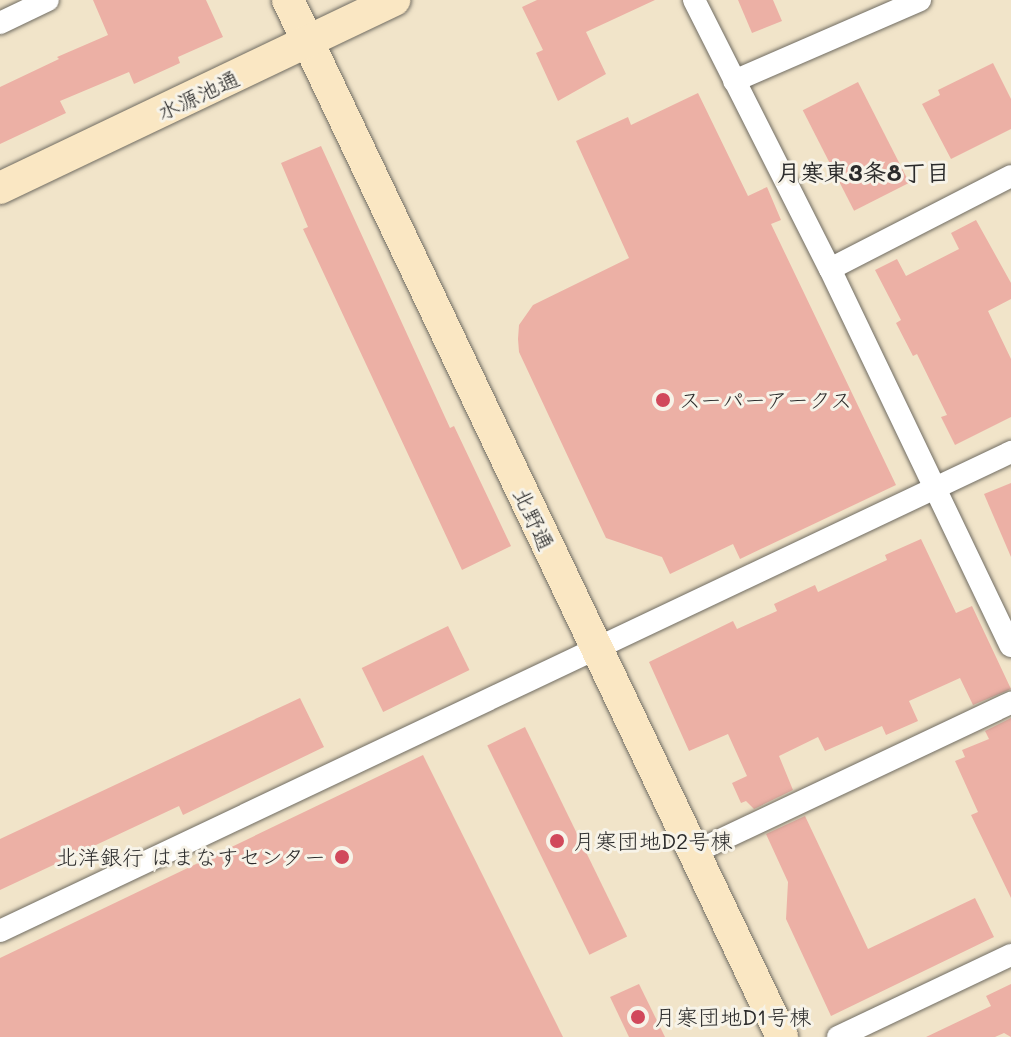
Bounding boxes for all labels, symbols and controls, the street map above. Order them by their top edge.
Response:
street label: 水源池通 [153,64,243,126]
district label: 月寒東3条8丁目 [776,158,950,186]
place label: スーパーアークス [679,387,853,413]
marker: スーパーアークス [654,391,672,409]
street label: 北野通 [508,484,560,554]
place label: 月寒団地D2号棟 [573,828,732,854]
marker: 月寒団地D2号棟 [548,832,566,850]
place label: 北洋銀行 はまなすセンター [55,844,326,870]
marker: 北洋銀行 はまなすセンター [333,848,351,866]
place label: 月寒団地D1号棟 [654,1004,811,1030]
marker: 月寒団地D1号棟 [629,1008,647,1026]

